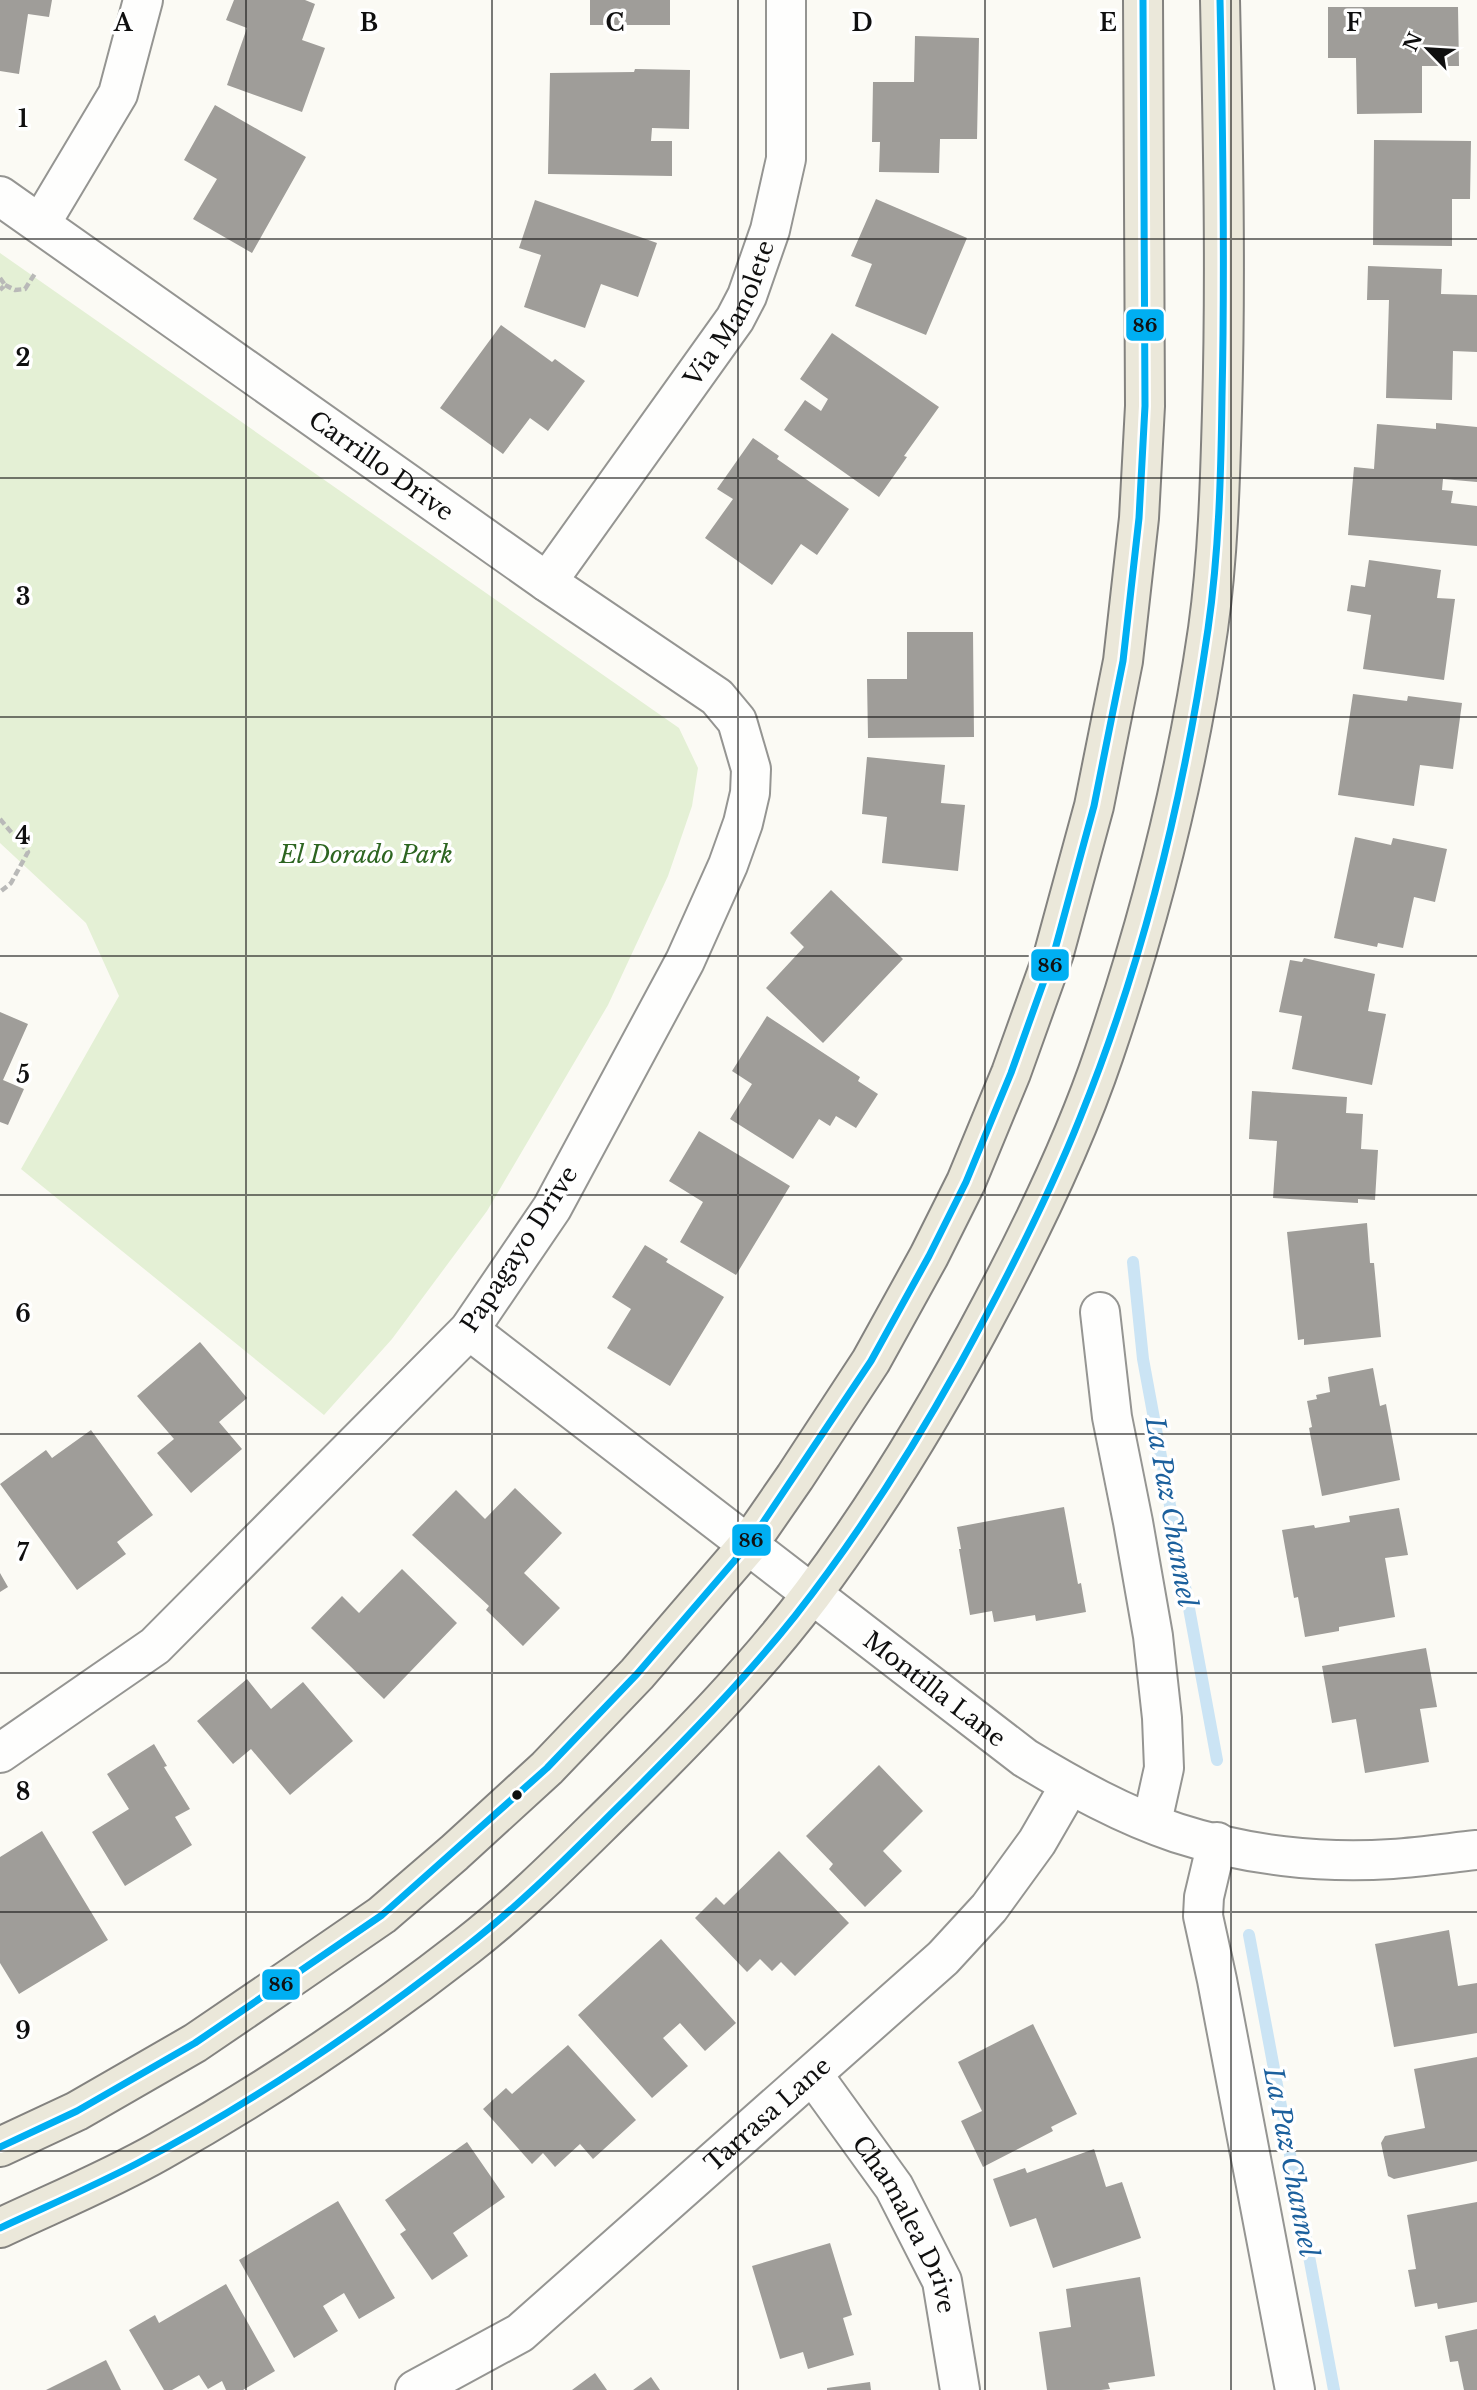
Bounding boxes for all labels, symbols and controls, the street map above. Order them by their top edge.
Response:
text: A [113,9,134,37]
text: B [360,9,378,37]
text: C [606,9,624,37]
text: D [851,9,873,37]
text: E [1099,9,1117,37]
text: F [1346,9,1362,37]
north arrow [1393,14,1463,84]
text: N [1399,29,1427,55]
text: 1 [18,105,28,133]
street label: Via Manolete [677,236,780,392]
line badge: 86 [1125,308,1165,342]
text: 86 [1133,314,1157,337]
text: 2 [16,344,30,372]
street label: Carrillo Drive [304,404,460,526]
text: 3 [16,583,30,611]
text: 4 [15,822,31,850]
park label: El Dorado Park [278,840,453,869]
line badge: 86 [1030,948,1070,982]
text: 86 [1038,954,1062,977]
text: 5 [16,1061,30,1089]
street label: Papagayo Drive [454,1160,584,1338]
text: 6 [15,1300,31,1328]
water label: La Paz Channel [1138,1414,1204,1610]
line badge: 86 [731,1523,772,1557]
text: 86 [739,1529,763,1552]
text: 7 [17,1539,30,1567]
street label: Montilla Lane [858,1625,1012,1753]
text: 8 [16,1778,30,1806]
unlabelled marker [510,1788,524,1802]
line badge: 86 [261,1968,301,2001]
text: 86 [269,1973,293,1996]
text: 9 [15,2017,31,2045]
street label: Tarrasa Lane [699,2050,836,2177]
water label: La Paz Channel [1257,2064,1325,2260]
street label: Chamalea Drive [847,2130,962,2315]

